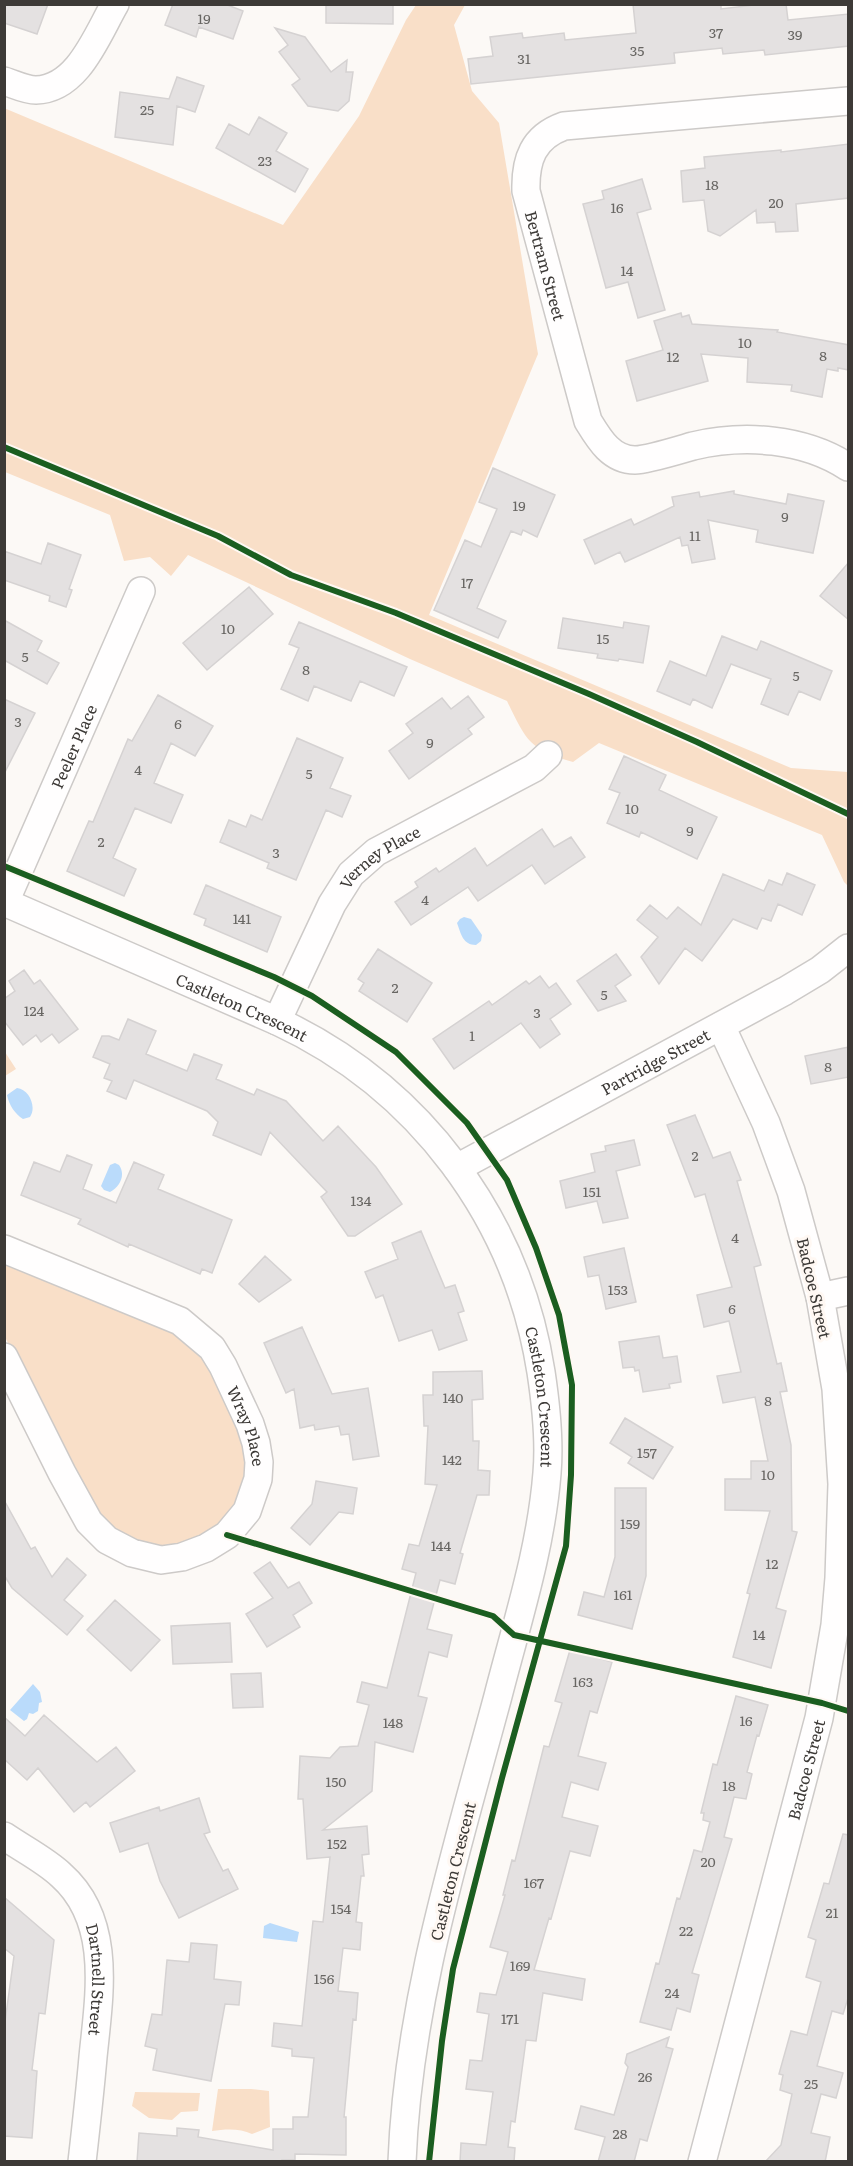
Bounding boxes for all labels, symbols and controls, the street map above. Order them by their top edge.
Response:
house number: 19 [197,8,211,28]
house number: 37 [709,22,723,42]
house number: 39 [788,24,802,44]
house number: 35 [630,40,644,60]
house number: 31 [517,48,531,68]
house number: 25 [140,99,154,119]
house number: 23 [258,150,272,170]
house number: 18 [705,174,719,194]
house number: 20 [768,192,784,212]
house number: 16 [610,197,624,217]
street label: Bertram Street [520,208,573,324]
house number: 14 [621,260,634,280]
house number: 10 [738,332,752,352]
house number: 8 [819,345,827,365]
house number: 12 [667,346,679,366]
house number: 19 [512,495,526,515]
house number: 9 [781,506,789,526]
house number: 11 [689,525,701,545]
house number: 17 [461,572,473,592]
house number: 10 [221,618,235,638]
house number: 15 [597,628,609,648]
house number: 5 [21,646,29,666]
house number: 8 [302,659,310,679]
house number: 5 [792,665,800,685]
street label: Peeler Place [44,700,102,792]
house number: 3 [14,711,22,731]
house number: 6 [174,713,182,733]
house number: 9 [426,732,434,752]
house number: 4 [134,759,142,779]
house number: 5 [305,763,313,783]
house number: 10 [625,798,639,818]
street label: Verney Place [333,819,424,893]
house number: 9 [686,820,694,840]
house number: 2 [97,831,105,851]
house number: 3 [272,842,280,862]
house number: 4 [421,889,429,909]
house number: 141 [233,908,252,928]
street label: Castleton Crescent [172,966,313,1047]
house number: 2 [391,977,399,997]
house number: 5 [600,984,608,1004]
house number: 124 [24,1000,45,1020]
house number: 3 [533,1002,541,1022]
street label: Partridge Street [596,1022,714,1100]
house number: 1 [469,1025,475,1045]
house number: 8 [824,1056,832,1076]
house number: 2 [691,1145,699,1165]
house number: 151 [583,1181,602,1201]
house number: 134 [351,1190,372,1210]
house number: 4 [731,1227,739,1247]
street label: Badcoe Street [792,1235,838,1342]
house number: 153 [608,1279,628,1299]
house number: 6 [728,1298,736,1318]
street label: Castleton Crescent [520,1324,560,1469]
street label: Wray Place [222,1382,271,1468]
house number: 140 [443,1387,463,1407]
house number: 8 [764,1390,772,1410]
house number: 157 [637,1442,657,1462]
house number: 142 [442,1449,462,1469]
house number: 10 [761,1464,775,1484]
house number: 159 [620,1513,640,1533]
house number: 144 [431,1535,452,1555]
house number: 12 [766,1553,778,1573]
house number: 161 [614,1584,633,1604]
house number: 14 [753,1624,766,1644]
house number: 163 [573,1671,593,1691]
house number: 16 [739,1710,753,1730]
house number: 148 [383,1712,404,1732]
street label: Badcoe Street [781,1716,830,1822]
house number: 150 [326,1771,346,1791]
house number: 18 [722,1775,736,1795]
street label: Castleton Crescent [423,1799,481,1943]
house number: 152 [327,1833,347,1853]
house number: 20 [700,1851,716,1871]
house number: 167 [524,1872,544,1892]
house number: 154 [331,1898,352,1918]
house number: 21 [826,1902,839,1922]
house number: 22 [679,1920,693,1940]
street label: Dartnell Street [81,1921,111,2037]
house number: 169 [510,1955,530,1975]
house number: 156 [314,1968,335,1988]
house number: 24 [665,1982,680,2002]
house number: 171 [501,2008,519,2028]
house number: 26 [638,2066,653,2086]
house number: 25 [804,2073,818,2093]
house number: 28 [613,2123,628,2143]

